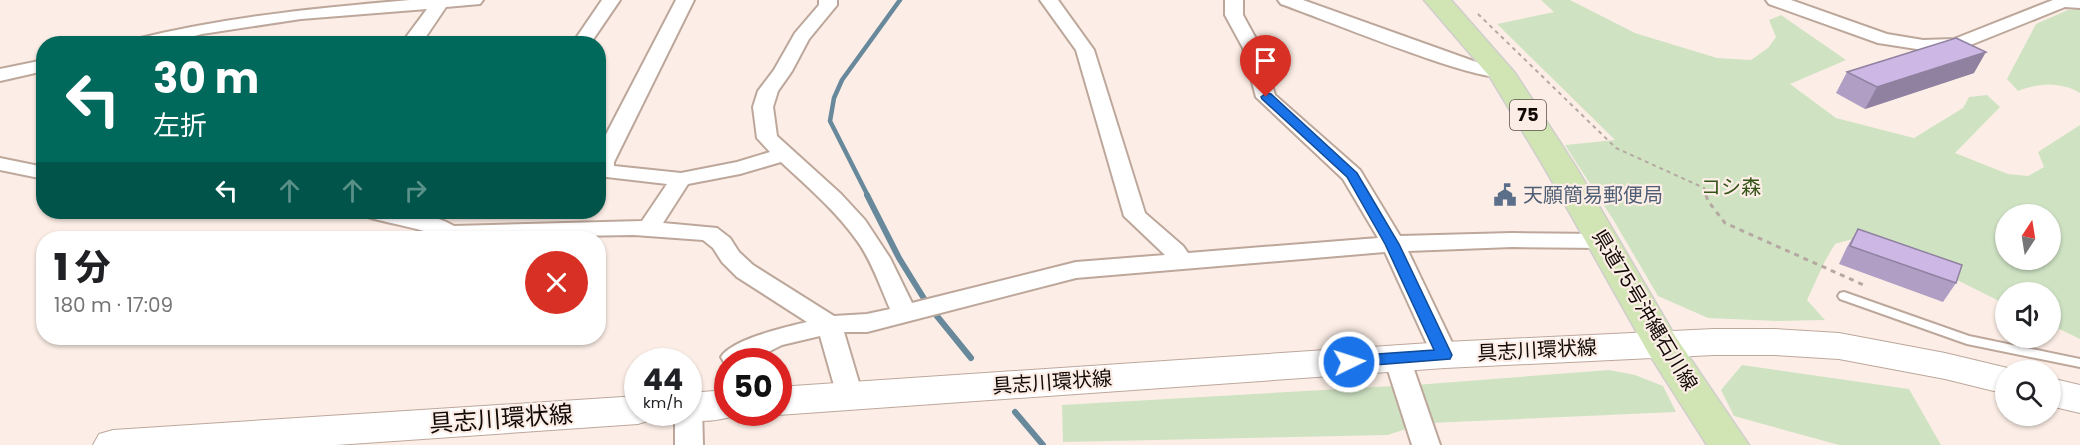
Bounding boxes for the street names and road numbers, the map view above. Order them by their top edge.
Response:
road number: 75 [1510,100,1546,130]
street label: 県道75号沖縄石川線 [1586,224,1704,396]
street label: 具志川環状線 [1476,333,1598,367]
street label: 具志川環状線 [991,364,1113,400]
street label: 具志川環状線 [428,397,574,440]

